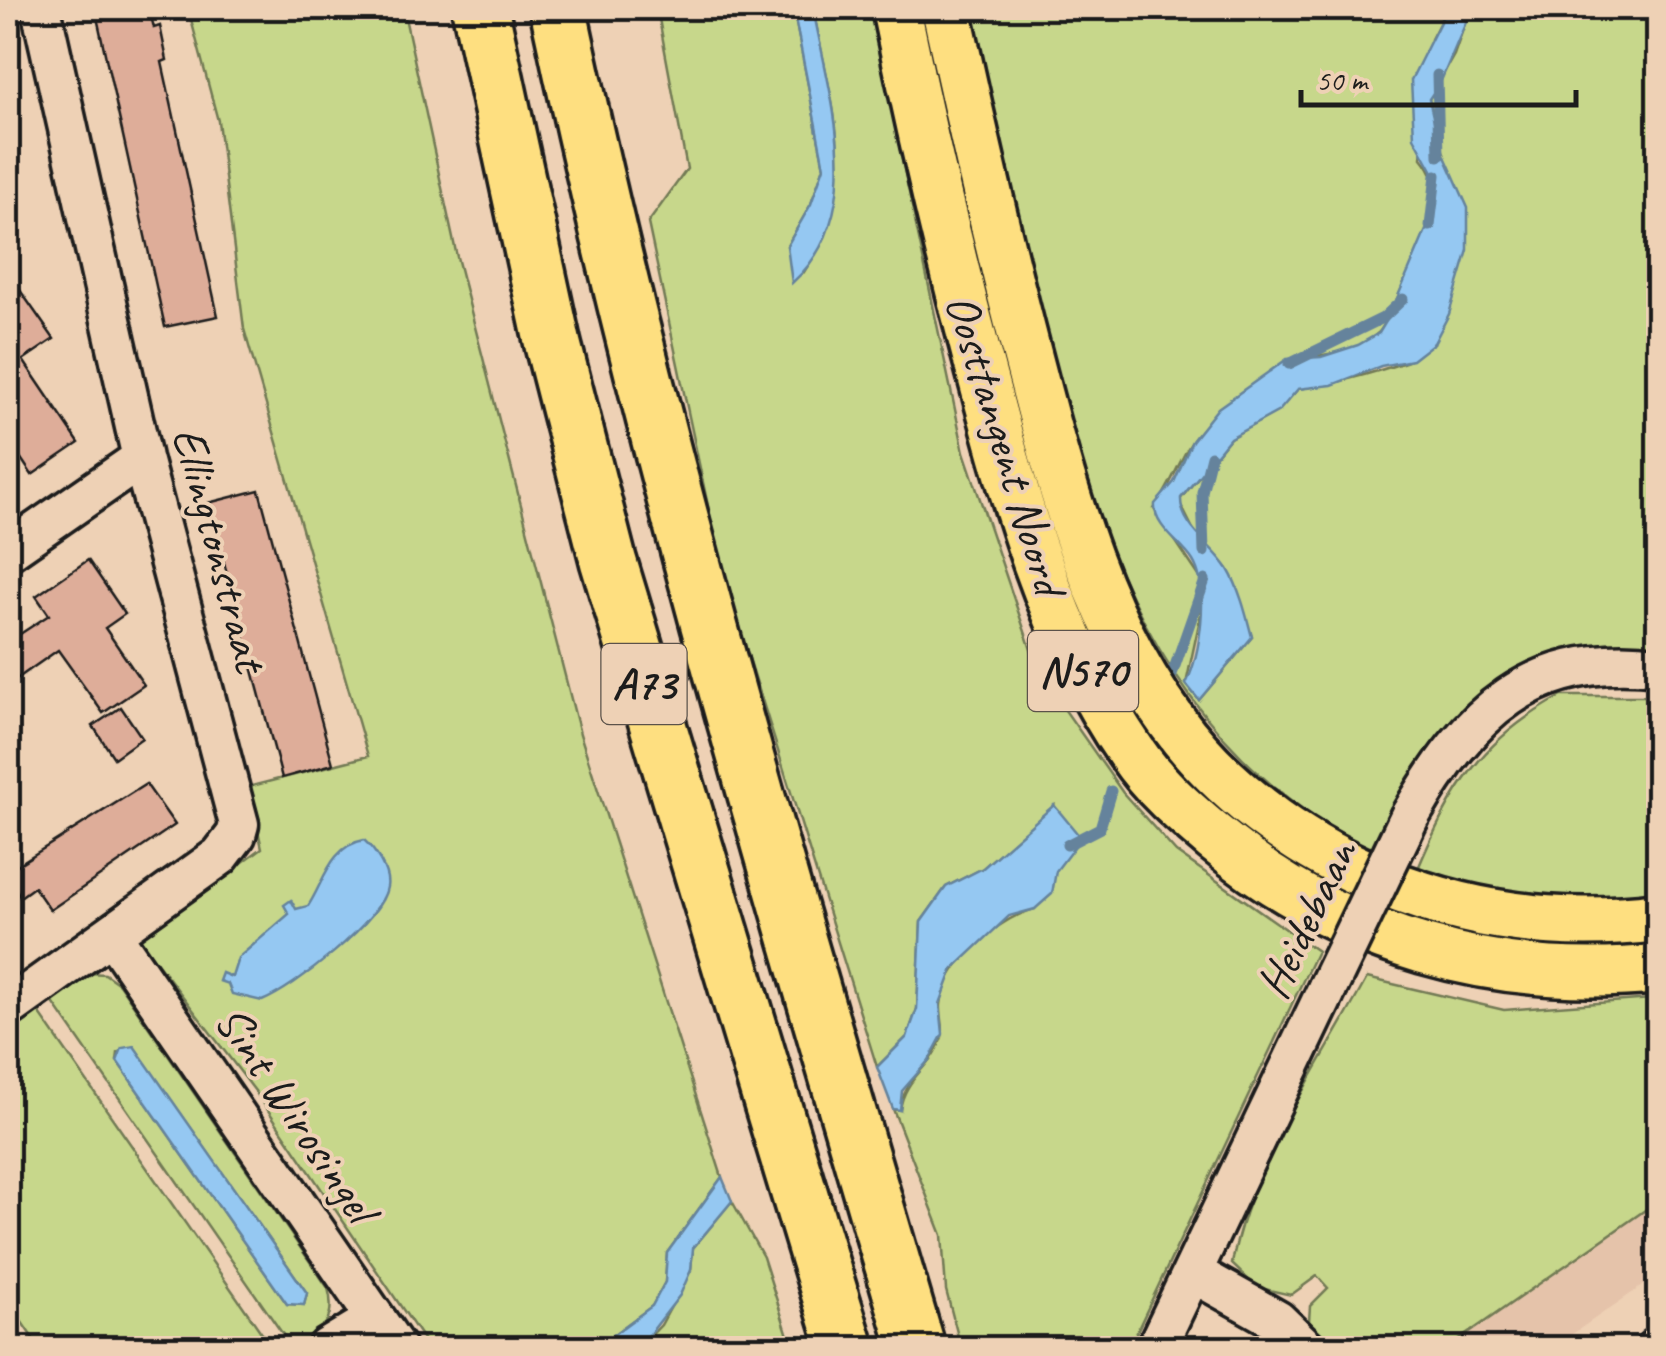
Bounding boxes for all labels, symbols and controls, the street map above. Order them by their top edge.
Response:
scale bar [1301,45,1576,107]
text: 50 m [1316,61,1369,99]
street label: Oosttangent Noord [932,287,1082,607]
street label: Ellingtonstraat [159,421,282,681]
road number: N570 [1028,631,1138,711]
road number: A73 [602,644,686,724]
street label: Heidebaan [1242,828,1371,1008]
street label: Sint Wirosingel [202,993,395,1239]

